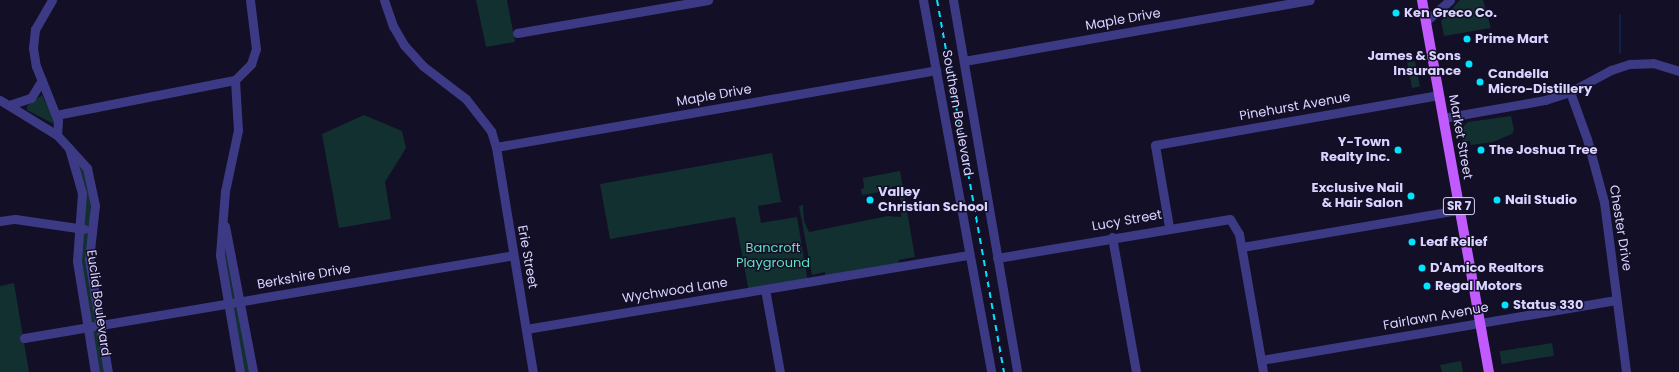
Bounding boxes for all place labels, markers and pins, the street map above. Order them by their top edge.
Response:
place label: Ken Greco Co. [1404,5,1497,21]
marker: Ken Greco Co. [1391,8,1401,18]
place label: Prime Mart [1475,31,1549,47]
marker: Prime Mart [1462,34,1472,44]
place label: James & Sons Insurance [1367,49,1461,80]
marker: James & Sons Insurance [1464,59,1474,69]
place label: Candella Micro-Distillery [1488,67,1592,98]
marker: Candella Micro-Distillery [1475,77,1485,87]
place label: Y-Town Realty Inc. [1320,135,1390,166]
place label: The Joshua Tree [1489,142,1598,158]
marker: Y-Town Realty Inc. [1393,145,1403,155]
marker: The Joshua Tree [1476,145,1486,155]
place label: Exclusive Nail & Hair Salon [1312,181,1403,212]
place label: Valley Christian School [878,185,988,216]
marker: Exclusive Nail & Hair Salon [1406,191,1416,201]
place label: Nail Studio [1505,192,1577,208]
marker: Valley Christian School [865,195,875,205]
marker: Nail Studio [1492,195,1502,205]
place label: Leaf Relief [1420,234,1487,250]
marker: Leaf Relief [1407,237,1417,247]
place label: D'Amico Realtors [1430,260,1544,276]
marker: D'Amico Realtors [1417,263,1427,273]
place label: Regal Motors [1435,278,1522,294]
marker: Regal Motors [1422,281,1432,291]
place label: Status 330 [1513,297,1583,313]
marker: Status 330 [1500,300,1510,310]

